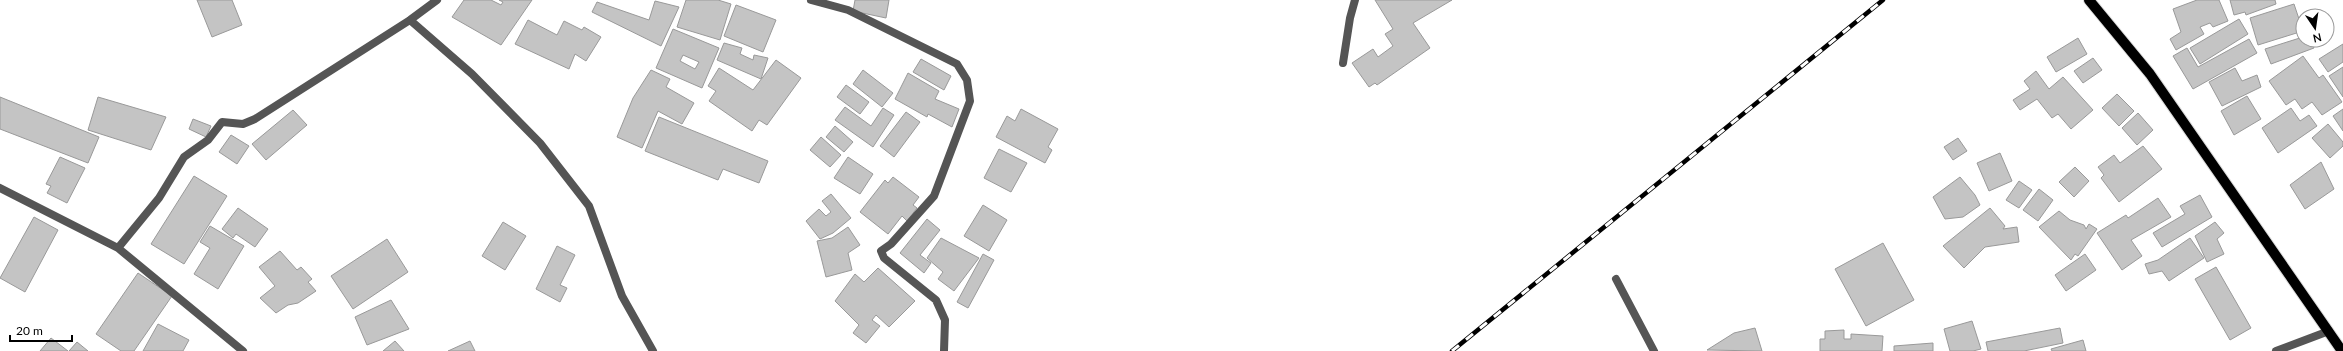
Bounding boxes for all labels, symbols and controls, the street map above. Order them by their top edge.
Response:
north arrow [2295,8,2335,48]
text: N [2312,31,2323,46]
scale bar [10,317,72,343]
text: 20 m [16,323,43,338]

